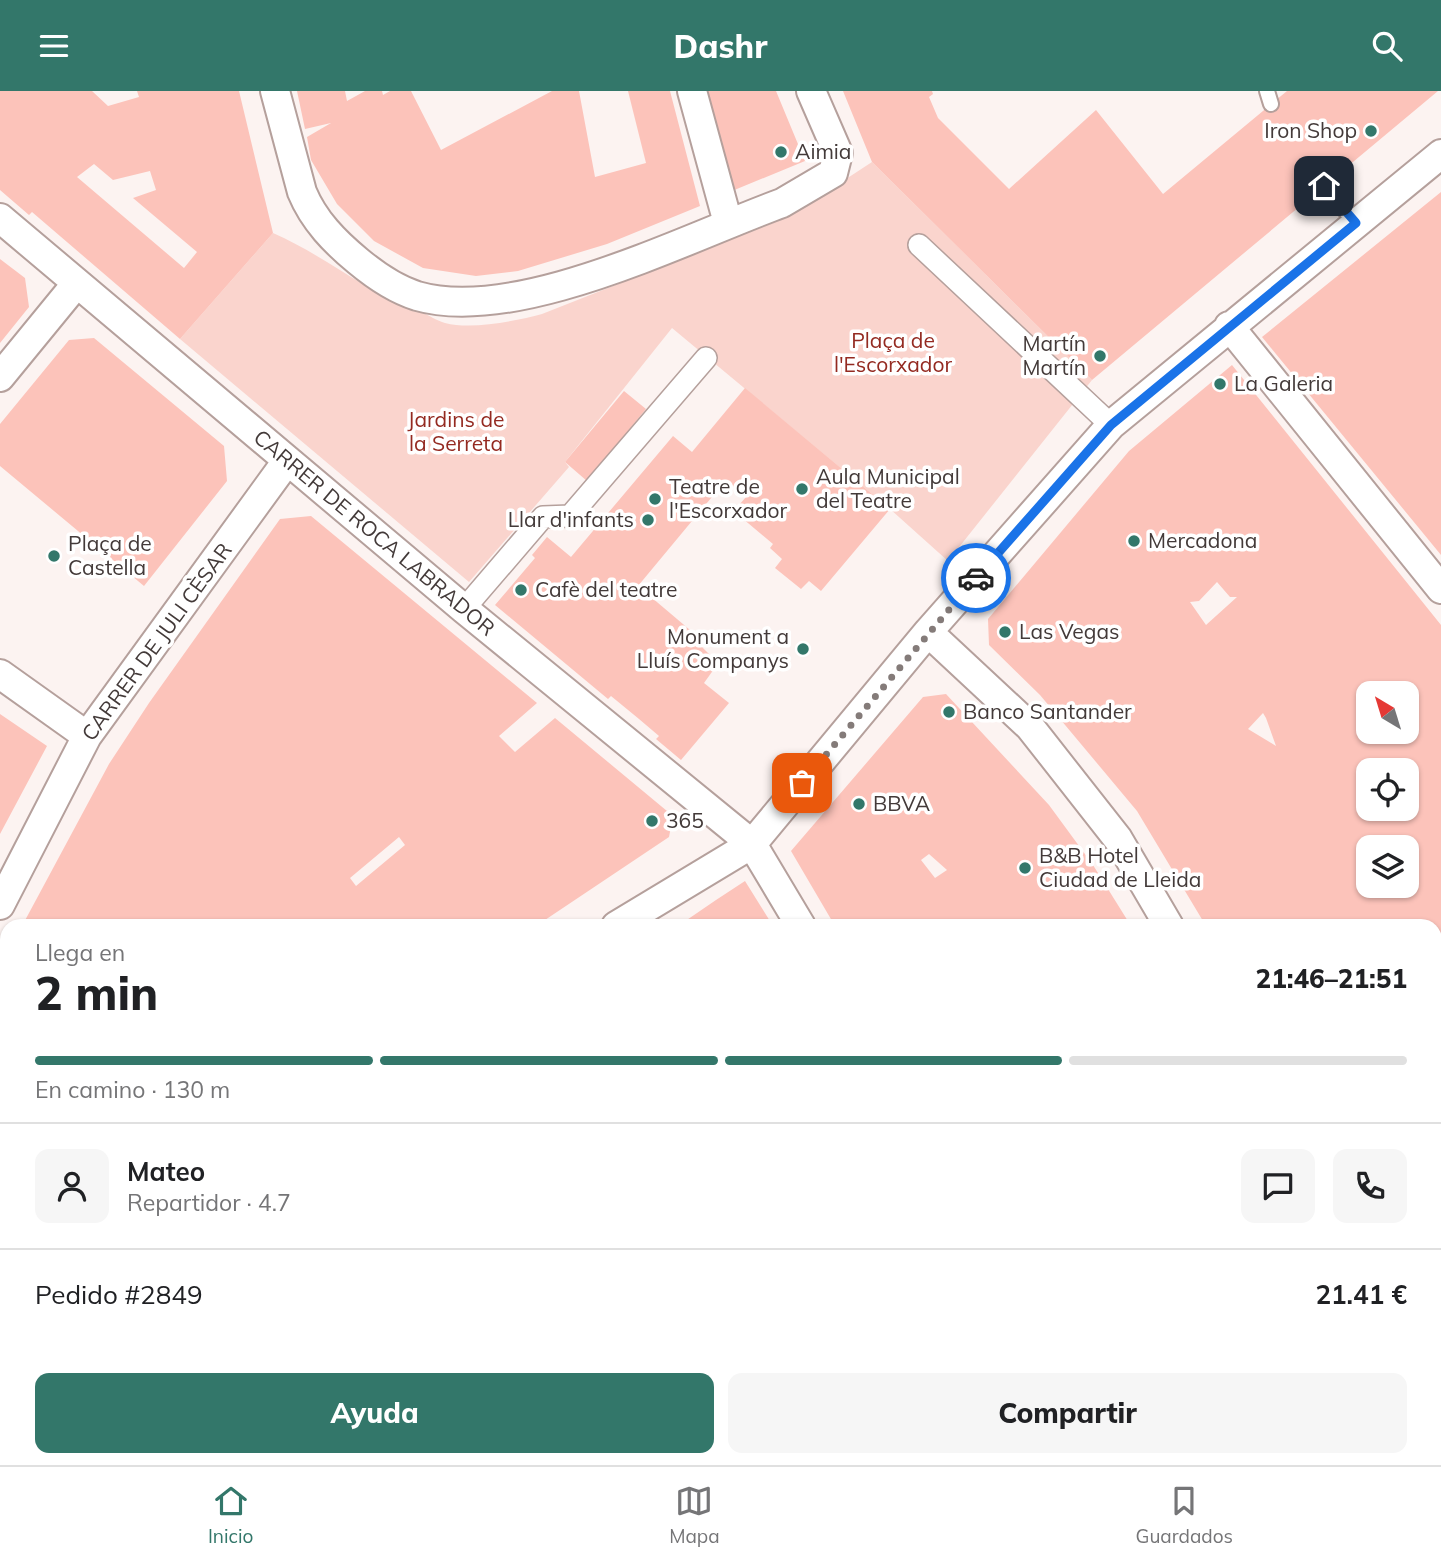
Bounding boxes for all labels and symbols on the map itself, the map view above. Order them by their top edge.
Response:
place label: Iron Shop [1264,117,1357,143]
marker: Iron Shop [1363,123,1379,139]
place label: Aimia [795,138,851,164]
marker: Aimia [773,144,789,160]
pin [1294,156,1354,216]
park label: Plaça de l'Escorxador [834,327,952,377]
place label: Martín Martín [1023,330,1086,380]
marker: Martín Martín [1092,348,1108,364]
place label: La Galeria [1234,370,1333,396]
marker: La Galeria [1212,376,1228,392]
park label: Jardins de la Serreta [408,406,504,456]
street label: CARRER DE ROCA LABRADOR [249,424,501,641]
place label: Aula Municipal del Teatre [816,463,960,513]
place label: Teatre de l'Escorxador [669,473,787,523]
marker: Aula Municipal del Teatre [794,481,810,497]
marker: Teatre de l'Escorxador [647,491,663,507]
place label: Llar d'infants [508,506,634,532]
marker: Llar d'infants [640,512,656,528]
place label: Mercadona [1148,527,1257,553]
place label: Plaça de Castella [68,530,152,580]
marker: Mercadona [1126,533,1142,549]
street label: CARRER DE JULI CÈSAR [76,537,237,746]
courier [941,543,1011,613]
marker: Plaça de Castella [46,548,62,564]
place label: Cafè del teatre [535,576,677,602]
marker: Cafè del teatre [513,582,529,598]
place label: Las Vegas [1019,618,1119,644]
place label: Monument a Lluís Companys [637,623,789,673]
marker: Las Vegas [997,624,1013,640]
marker: Monument a Lluís Companys [795,641,811,657]
north arrow [1356,681,1419,744]
place label: Banco Santander [963,698,1132,724]
marker: Banco Santander [941,704,957,720]
pin [772,753,832,813]
place label: BBVA [873,790,931,816]
marker: BBVA [851,796,867,812]
place label: 365 [666,807,704,833]
marker: 365 [644,813,660,829]
place label: B&B Hotel Ciudad de Lleida [1039,842,1201,892]
marker: B&B Hotel Ciudad de Lleida [1017,860,1033,876]

